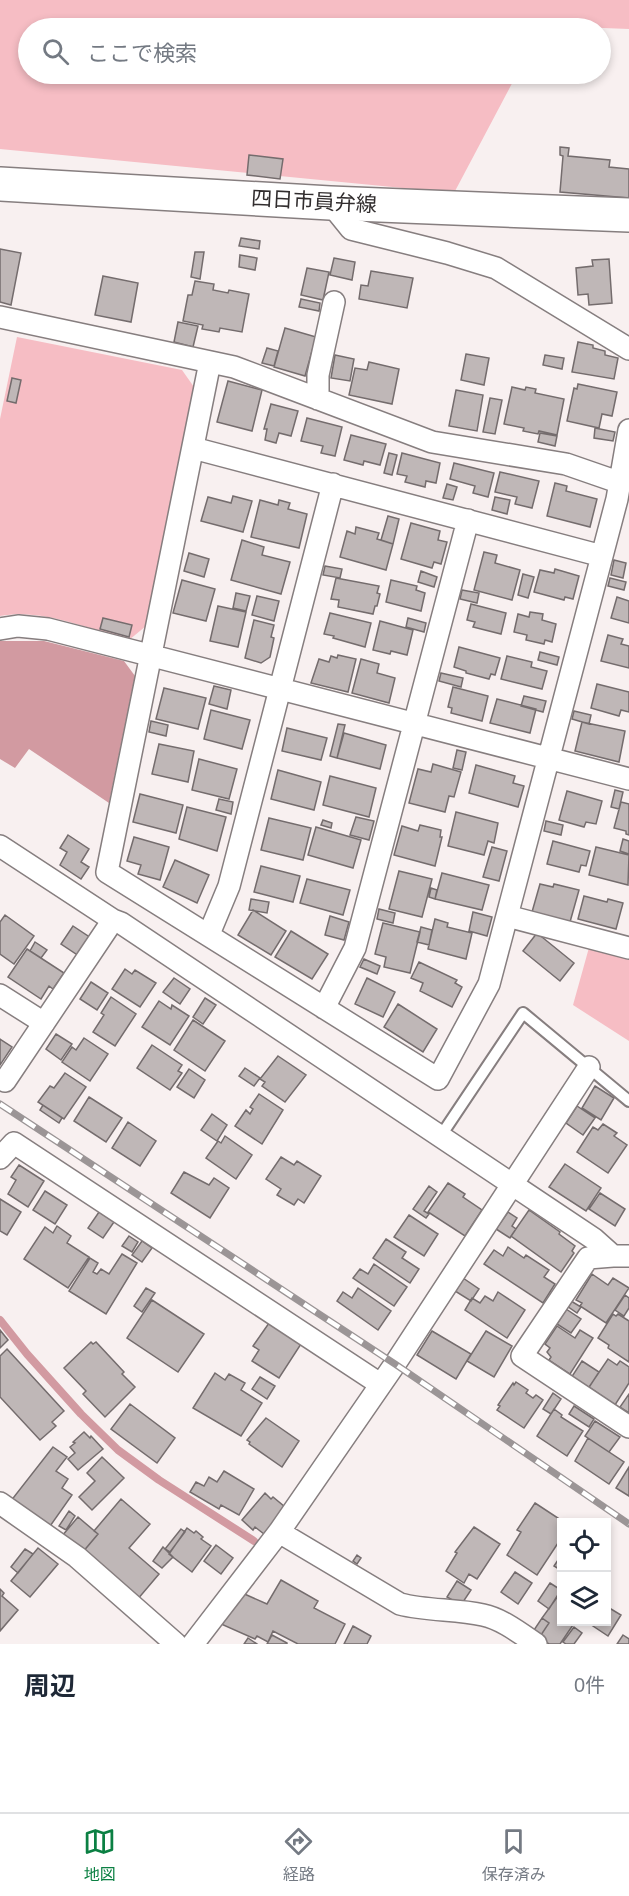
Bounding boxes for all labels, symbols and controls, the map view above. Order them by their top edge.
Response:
search box [18,18,611,84]
icon: search [39,35,72,68]
text: ここで検索 [87,41,197,66]
street label: 四日市員弁線 [250,186,378,216]
map controls [557,1518,611,1626]
button: locate [557,1518,611,1572]
button: layers [557,1572,611,1626]
text: 周辺 [24,1671,76,1701]
text: 0件 [574,1674,605,1696]
tab: 地図 [83,1825,116,1885]
tab: 経路 [282,1825,315,1885]
tab: 保存済み [482,1825,546,1885]

